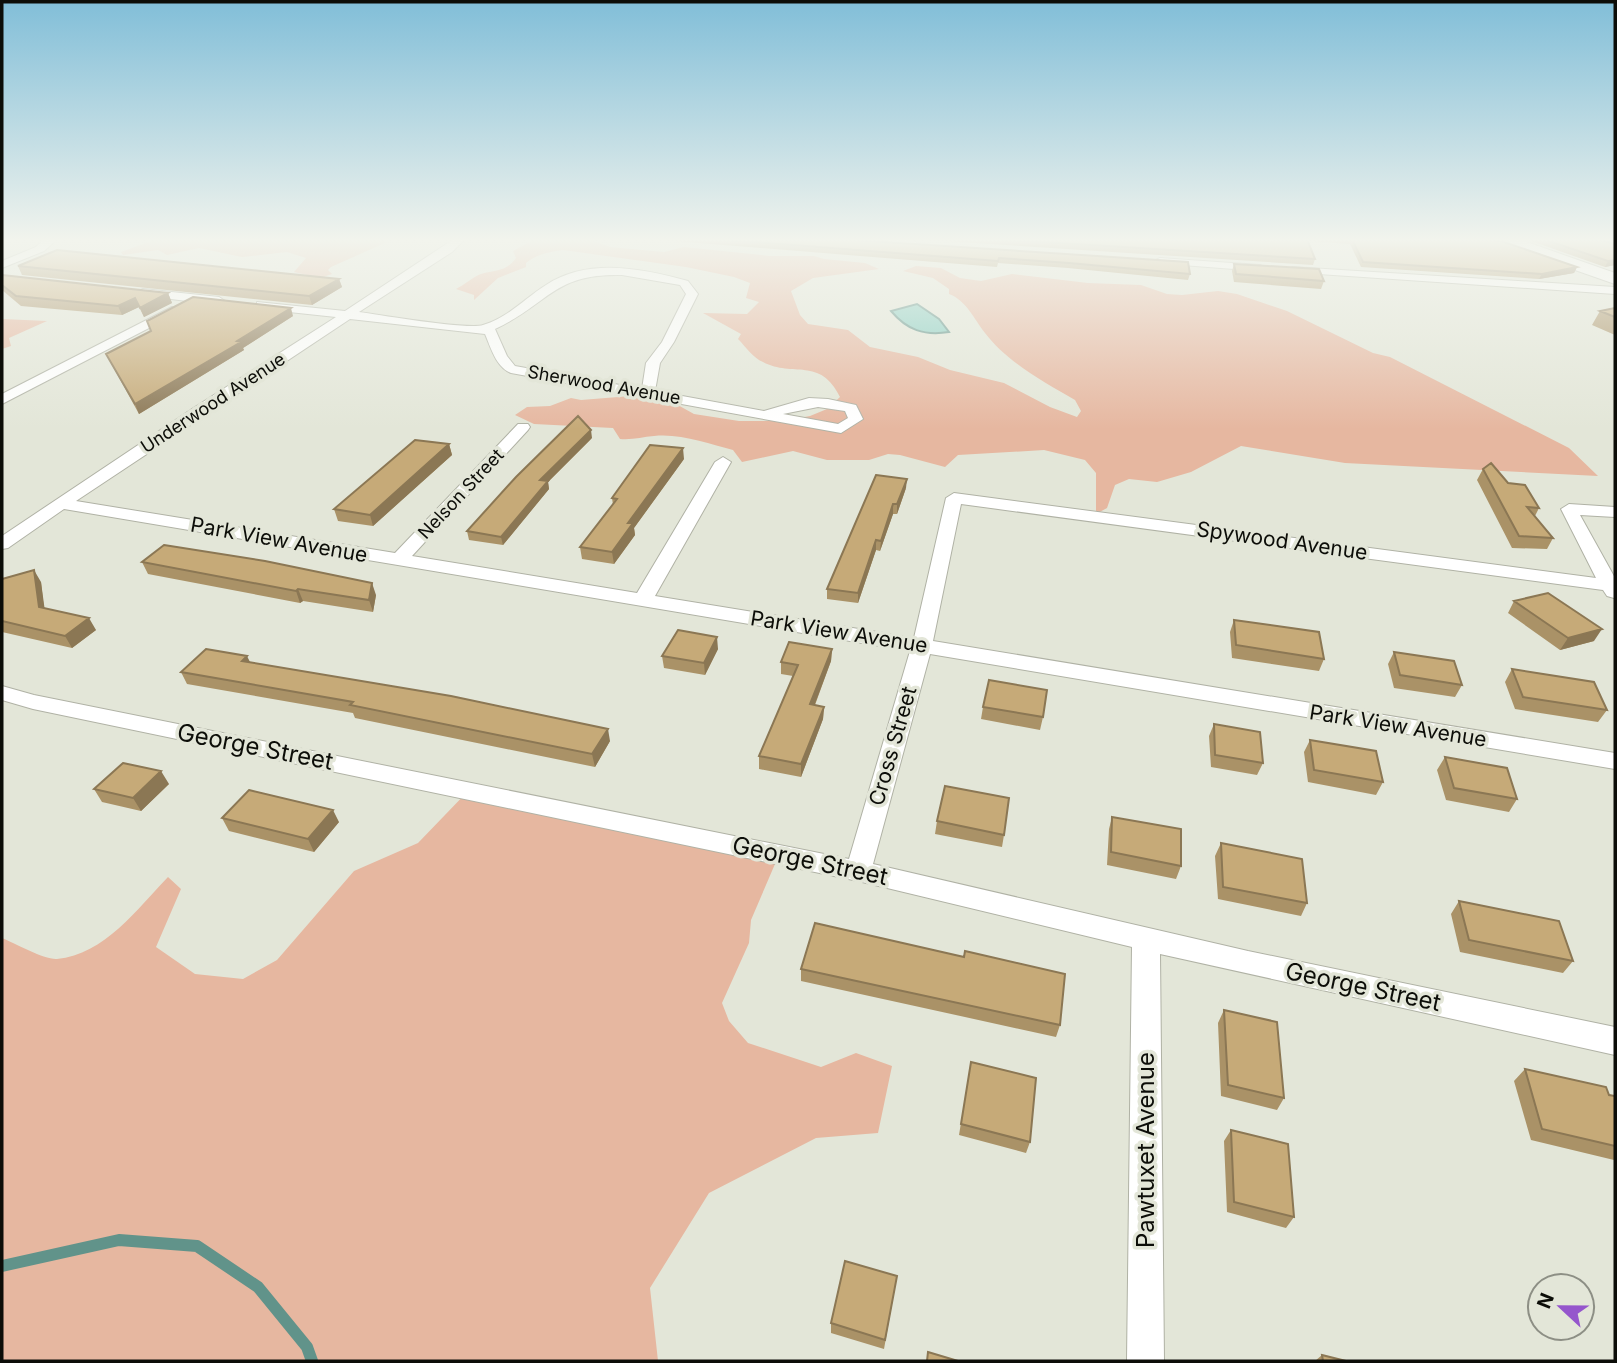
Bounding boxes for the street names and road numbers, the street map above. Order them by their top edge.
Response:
street label: Underwood Avenue [137,348,289,457]
street label: Sherwood Avenue [526,361,682,408]
street label: Nelson Street [414,444,508,543]
street label: Park View Avenue [189,512,369,567]
street label: Spywood Avenue [1195,516,1369,565]
street label: Park View Avenue [749,605,930,658]
street label: Cross Street [864,683,921,808]
street label: Park View Avenue [1308,699,1489,752]
street label: George Street [175,717,336,776]
street label: George Street [730,830,891,891]
street label: George Street [1283,956,1444,1017]
street label: Pawtuxet Avenue [1131,1052,1160,1248]

